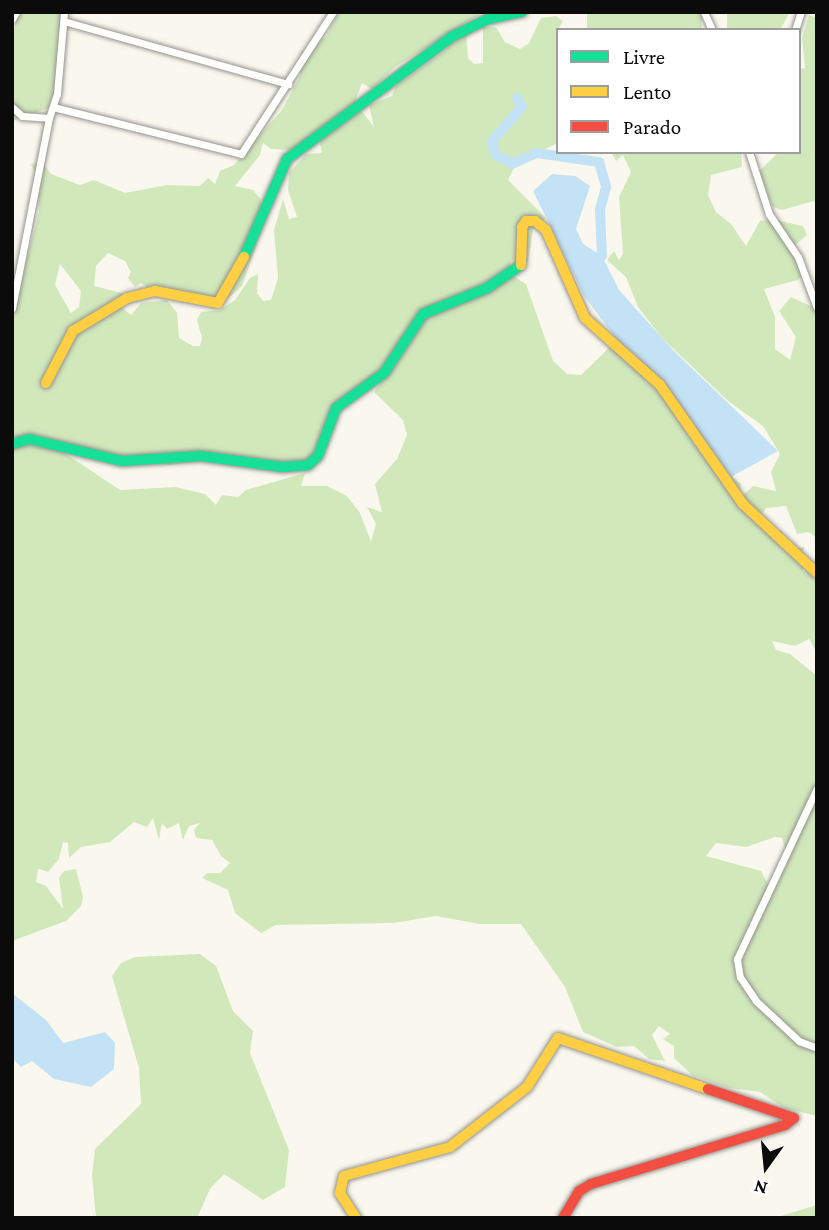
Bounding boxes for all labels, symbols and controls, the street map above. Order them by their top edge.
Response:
legend [556,28,801,154]
text: Livre [623,45,665,69]
text: Lento [623,80,671,104]
text: Parado [623,115,681,139]
north arrow [731,1132,801,1202]
text: N [751,1176,769,1200]

